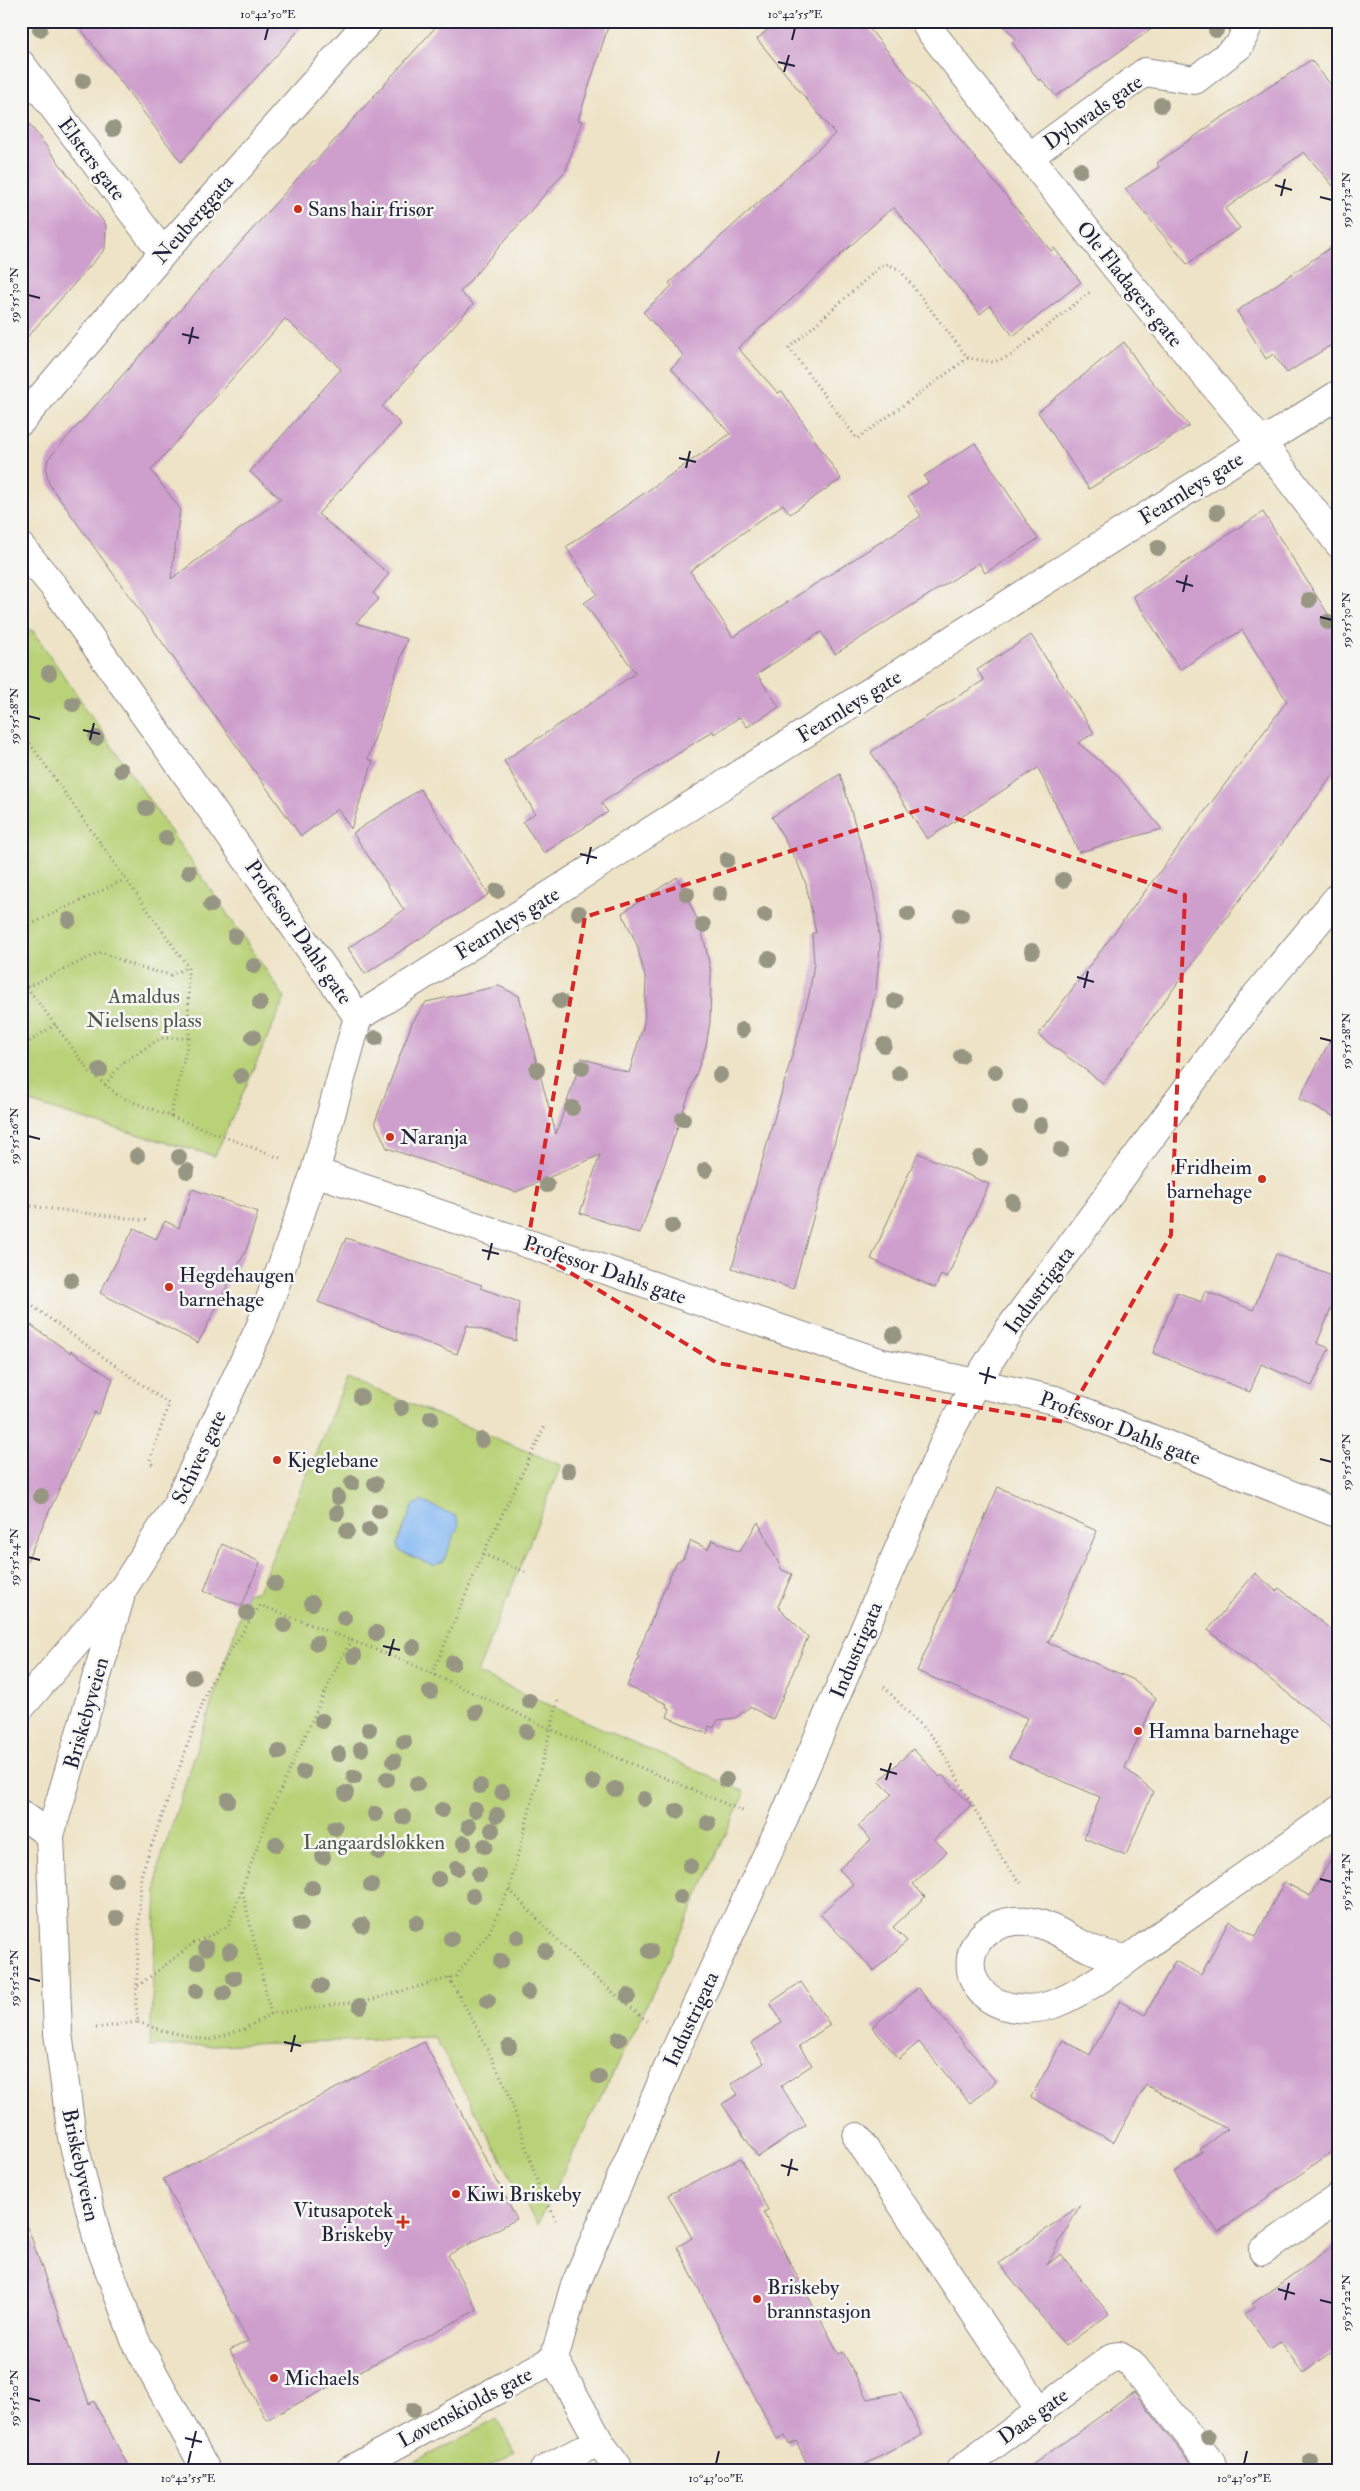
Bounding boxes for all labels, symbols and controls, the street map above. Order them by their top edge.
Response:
text: 10°42'50"E [240,7,296,22]
text: 10°42'55"E [768,7,823,22]
street label: Dybwads gate [1039,68,1148,156]
street label: Elsters gate [52,112,132,206]
street label: Neuberggata [147,169,240,270]
text: 59°55'32"N [1339,172,1354,228]
place label: Sans hair frisør [308,196,434,223]
marker: Sans hair frisør [292,203,304,215]
street label: Ole Fladagers gate [1070,216,1189,353]
text: 59°55'30"N [7,267,22,323]
street label: Fearnleys gate [1134,446,1249,531]
text: 59°55'30"N [1339,592,1354,648]
street label: Fearnleys gate [792,664,907,749]
text: 59°55'28"N [7,687,22,744]
street label: Professor Dahls gate [239,855,359,1010]
street label: Fearnleys gate [450,881,565,966]
park label: Amaldus Nielsens plass [86,983,202,1034]
text: 59°55'28"N [1339,1012,1354,1069]
text: 59°55'26"N [7,1107,22,1165]
place label: Naranja [400,1124,468,1151]
marker: Naranja [384,1131,396,1143]
place label: Fridheim barnehage [1167,1154,1252,1205]
marker: Fridheim barnehage [1256,1173,1268,1185]
street label: Professor Dahls gate [520,1230,690,1311]
street label: Industrigata [998,1241,1081,1340]
place label: Hegdehaugen barnehage [179,1262,295,1313]
marker: Hegdehaugen barnehage [163,1281,175,1293]
street label: Professor Dahls gate [1035,1385,1204,1472]
street label: Schives gate [166,1406,233,1508]
text: 59°55'26"N [1339,1433,1354,1491]
place label: Kjeglebane [287,1447,379,1474]
marker: Kjeglebane [271,1454,283,1466]
text: 59°55'24"N [7,1528,22,1586]
street label: Industrigata [824,1598,889,1703]
street label: Briskebyveien [58,1654,115,1772]
place label: Hamna barnehage [1148,1718,1299,1745]
marker: Hamna barnehage [1132,1725,1144,1737]
park label: Langaardsløkken [303,1829,445,1856]
text: 59°55'24"N [1339,1853,1354,1911]
text: 59°55'22"N [7,1949,22,2007]
street label: Industrigata [658,1967,725,2071]
street label: Briskebyveien [55,2106,106,2224]
place label: Kiwi Briskeby [466,2181,582,2208]
marker: Kiwi Briskeby [450,2188,462,2200]
place label: Vitusapotek Briskeby [293,2197,394,2248]
marker: Vitusapotek Briskeby [397,2216,409,2228]
place label: Briskeby brannstasjon [767,2274,871,2325]
text: 59°55'22"N [1339,2274,1354,2332]
marker: Briskeby brannstasjon [751,2293,763,2305]
street label: Løvenskiolds gate [393,2361,537,2454]
place label: Michaels [284,2365,359,2392]
text: 59°55'20"N [7,2369,22,2427]
marker: Michaels [268,2372,280,2384]
street label: Daas gate [993,2382,1074,2451]
text: 10°42'55"E [161,2471,216,2486]
text: 10°43'00"E [689,2471,744,2486]
text: 10°43'05"E [1217,2471,1271,2486]

